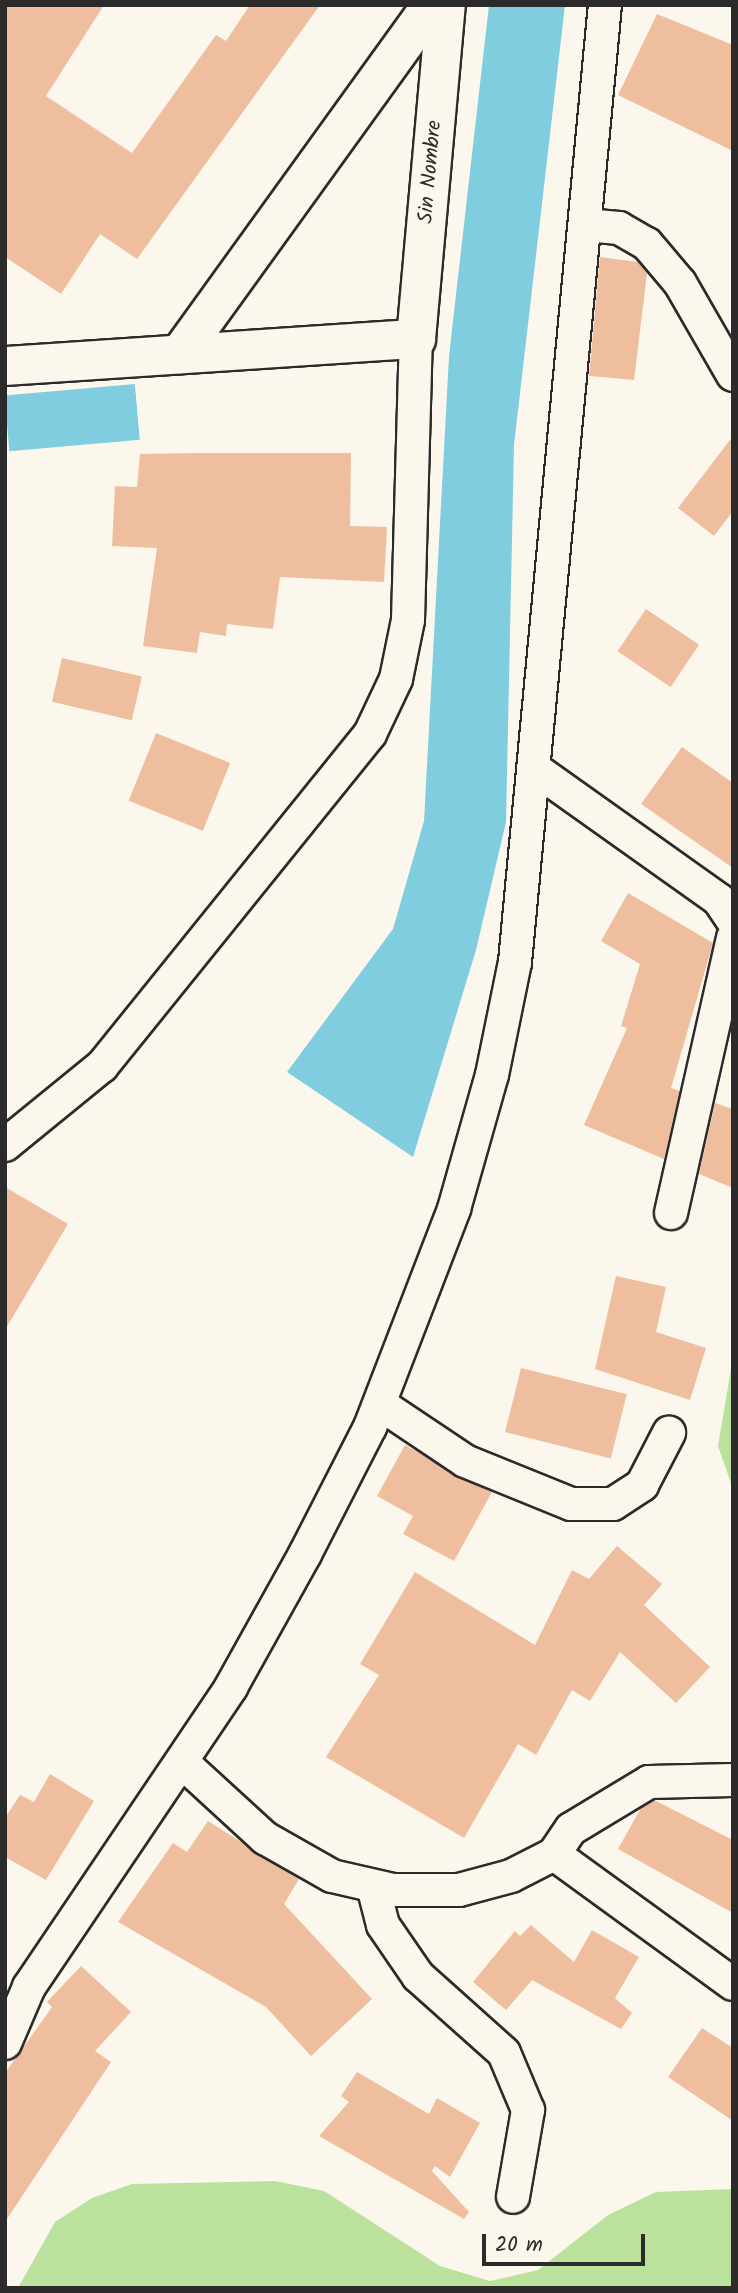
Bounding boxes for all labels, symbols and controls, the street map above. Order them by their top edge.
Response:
street label: Sin Nombre [414,119,448,225]
scale bar [486,2220,649,2264]
text: 20 m [495,2229,543,2262]

